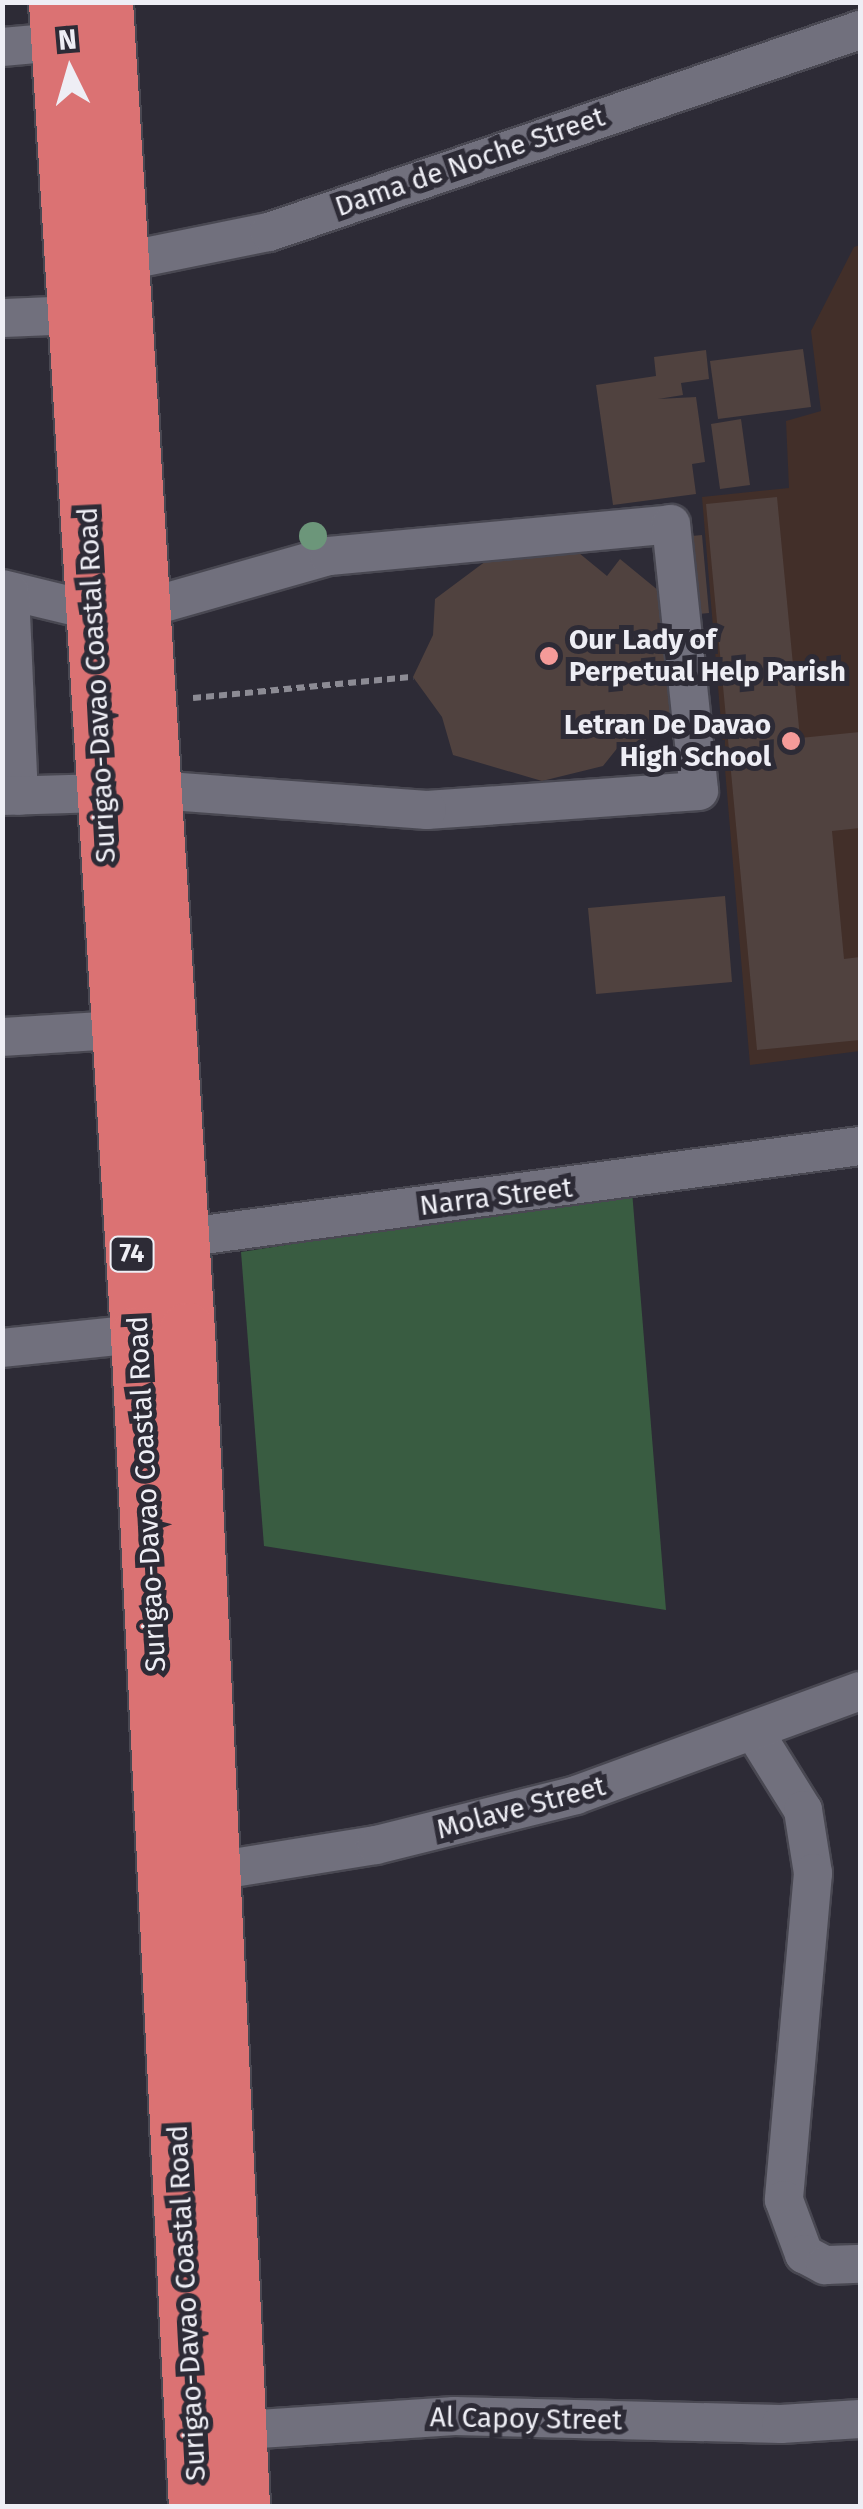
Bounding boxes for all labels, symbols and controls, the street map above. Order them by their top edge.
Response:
north arrow [20,20,120,120]
text: N [57,22,78,57]
street label: Dama de Noche Street [331,100,609,224]
street label: Surigao-Davao Coastal Road [71,506,123,864]
place label: Our Lady of Perpetual Help Parish [569,623,846,689]
marker: Our Lady of Perpetual Help Parish [538,645,560,667]
place label: Letran De Davao High School [564,708,771,774]
marker: Letran De Davao High School [780,730,802,752]
street label: Narra Street [418,1171,574,1223]
road number: 74 [110,1234,154,1274]
street label: Surigao-Davao Coastal Road [121,1315,173,1673]
street label: Molave Street [433,1769,609,1847]
street label: Surigao-Davao Coastal Road [161,2124,213,2482]
street label: Al Capoy Street [430,2401,622,2437]

